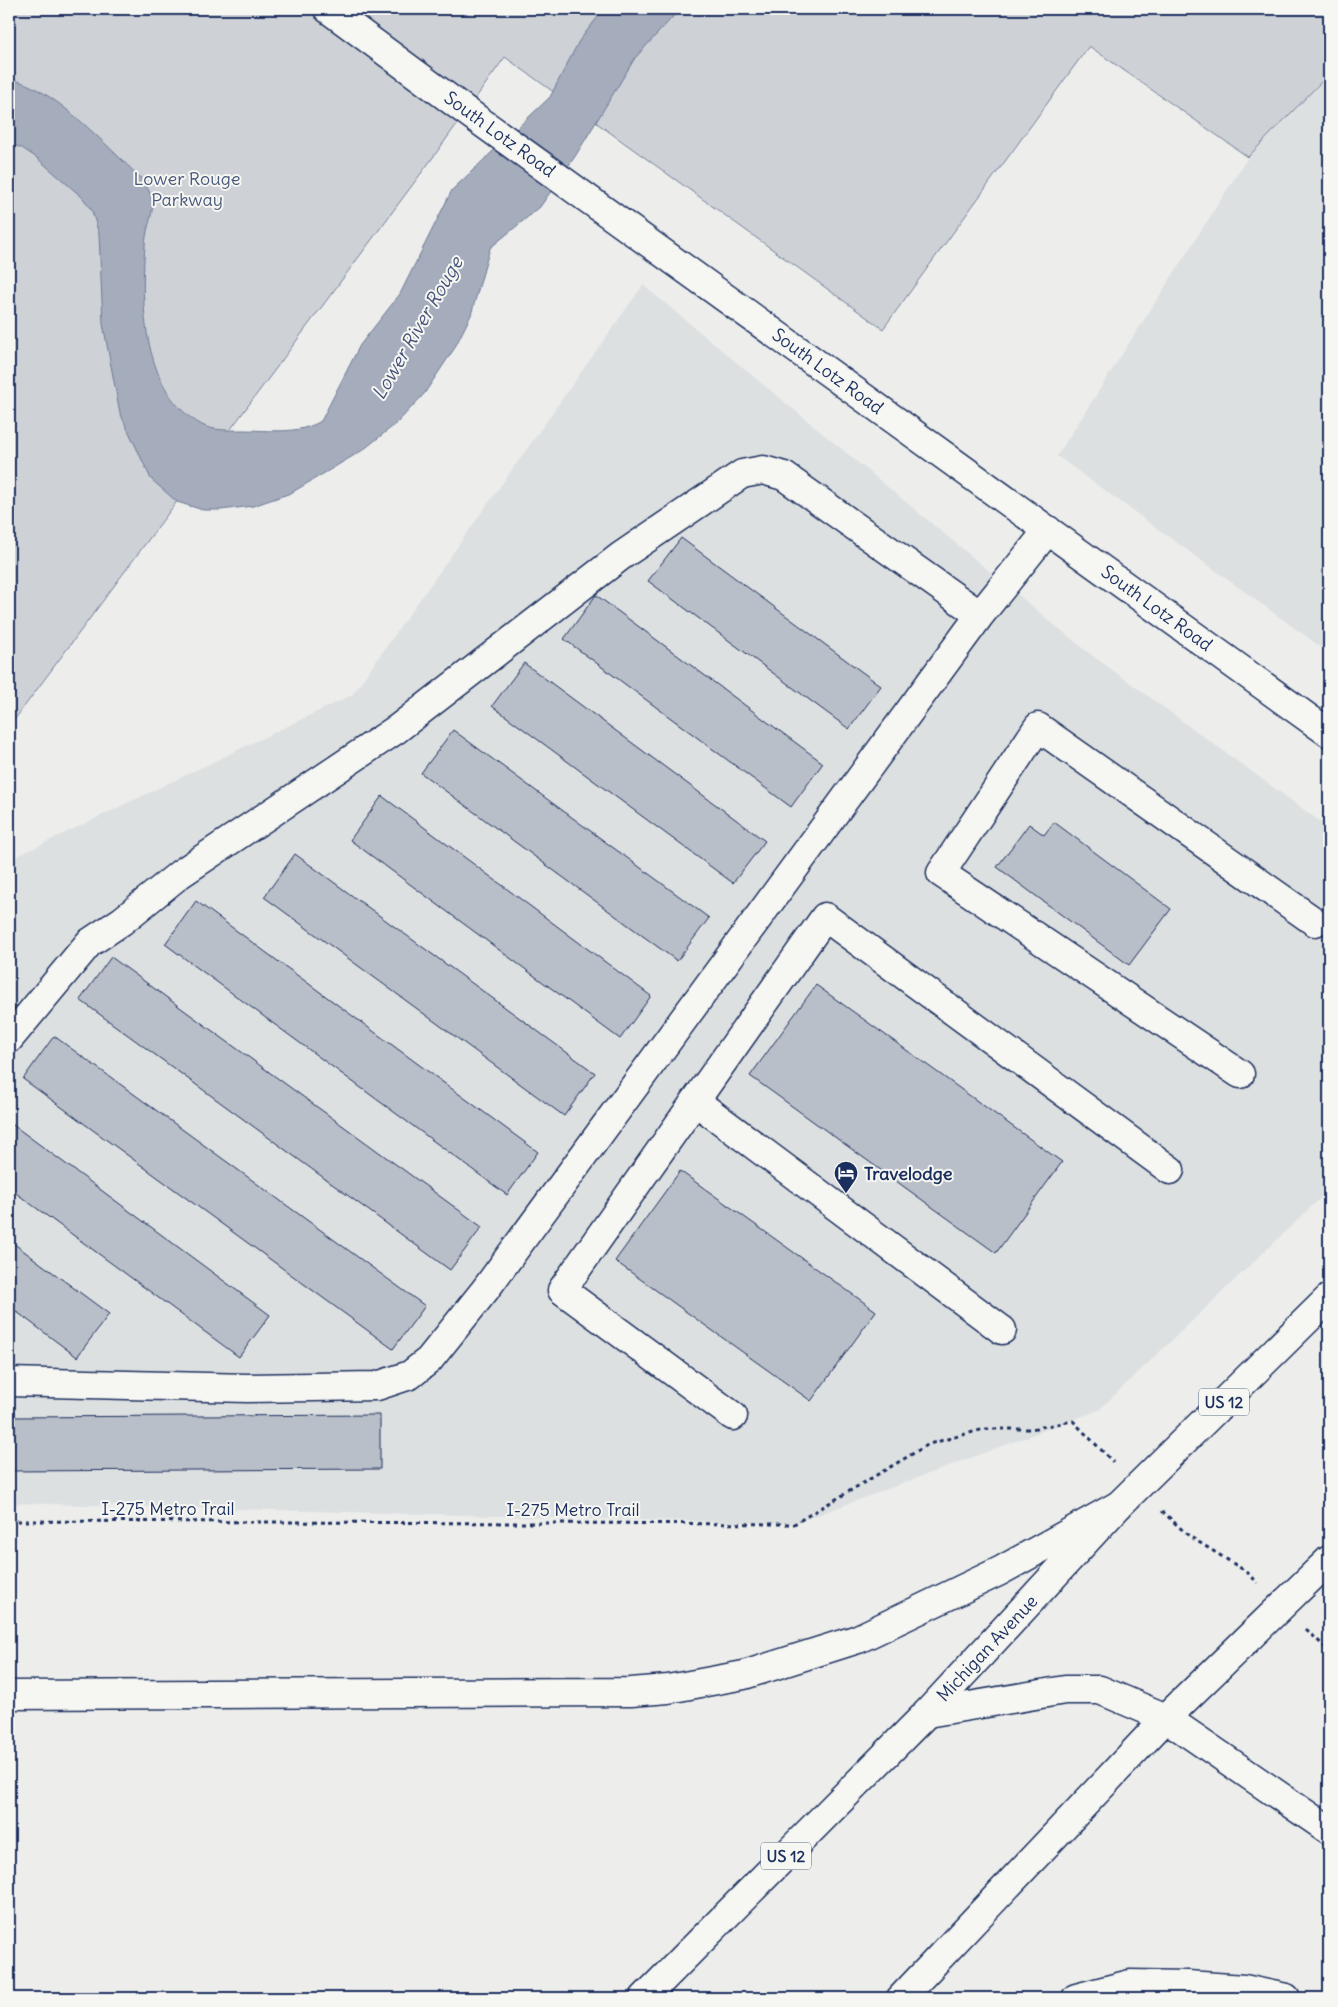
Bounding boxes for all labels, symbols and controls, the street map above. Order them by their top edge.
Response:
street label: South Lotz Road [440,86,561,182]
park label: Lower Rouge Parkway [134,167,240,211]
water label: Lower River Rouge [366,251,468,404]
street label: South Lotz Road [768,323,889,419]
street label: South Lotz Road [1097,560,1218,656]
hotel icon: Travelodge [833,1160,859,1194]
place label: Travelodge [864,1162,953,1185]
road number: US 12 [1199,1388,1249,1415]
street label: I-275 Metro Trail [101,1497,235,1520]
street label: I-275 Metro Trail [506,1498,640,1521]
street label: Michigan Avenue [932,1590,1042,1706]
road number: US 12 [761,1842,811,1870]

